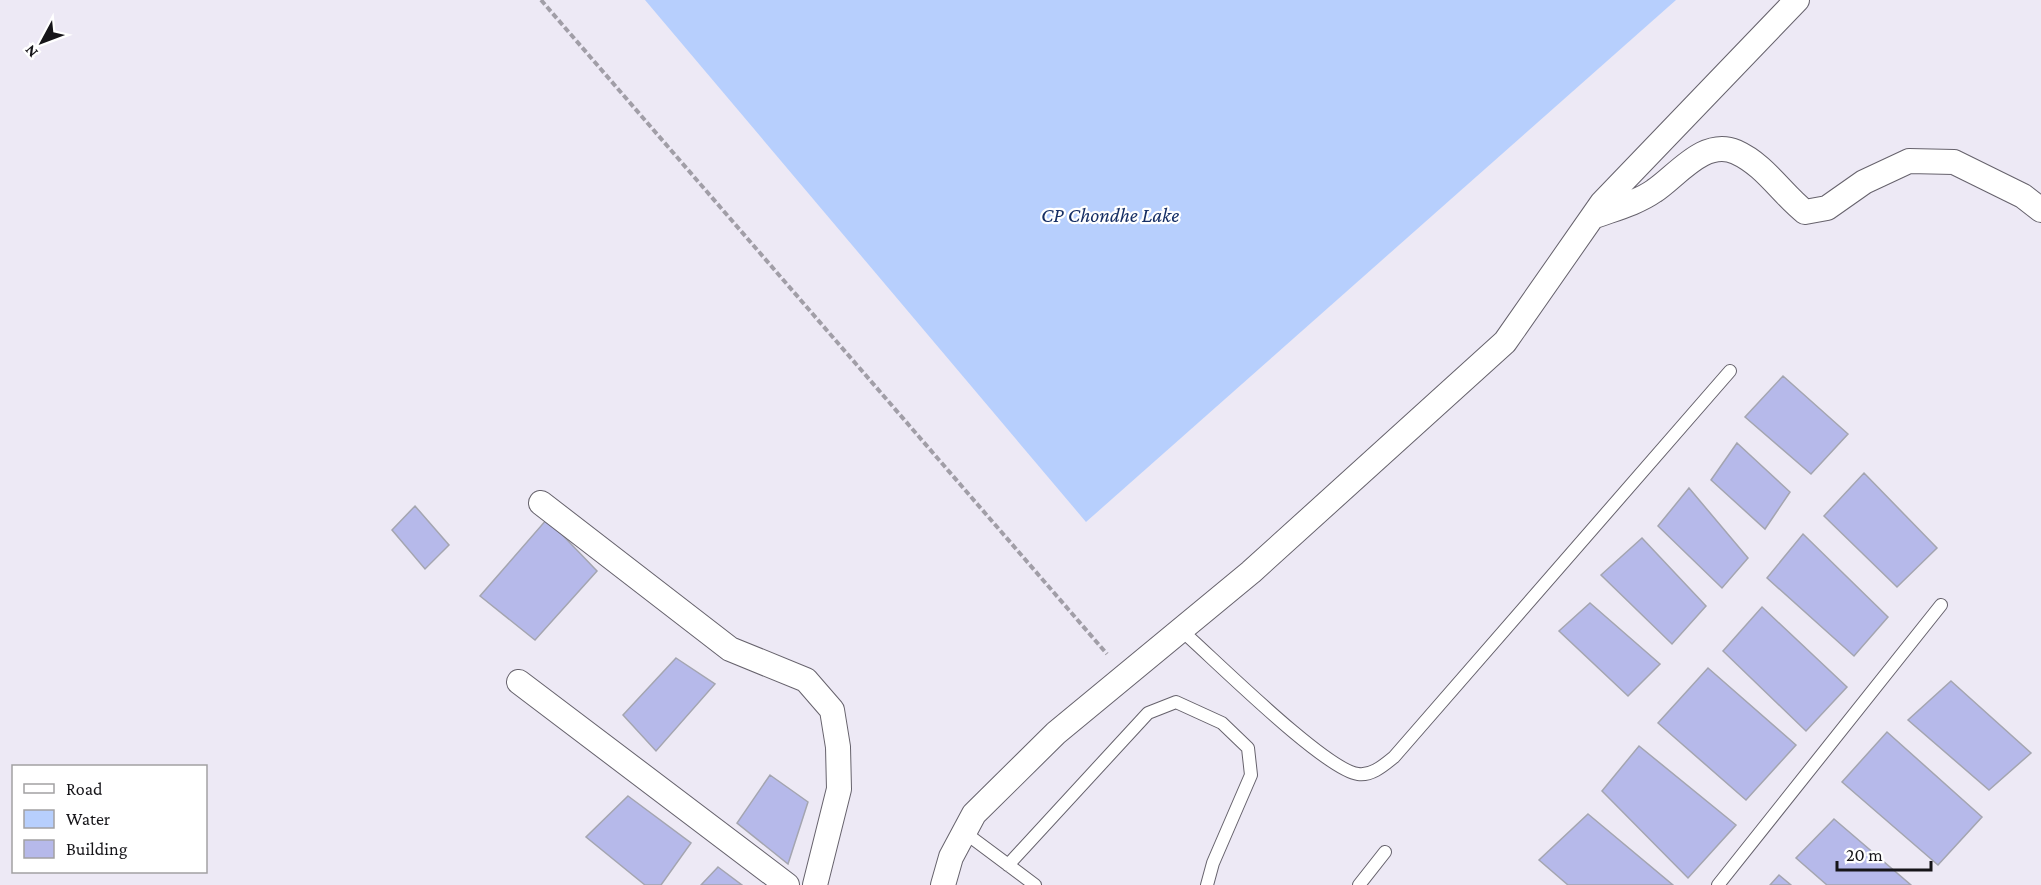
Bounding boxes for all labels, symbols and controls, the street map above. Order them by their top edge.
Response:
north arrow [12,12,72,72]
text: N [21,42,41,61]
water label: CP Chondhe Lake [1041,203,1179,227]
legend [12,765,207,873]
text: Road [66,779,103,799]
text: Water [66,809,111,829]
scale bar [1837,834,1932,872]
text: Building [66,839,128,859]
text: 20 m [1846,845,1883,865]

